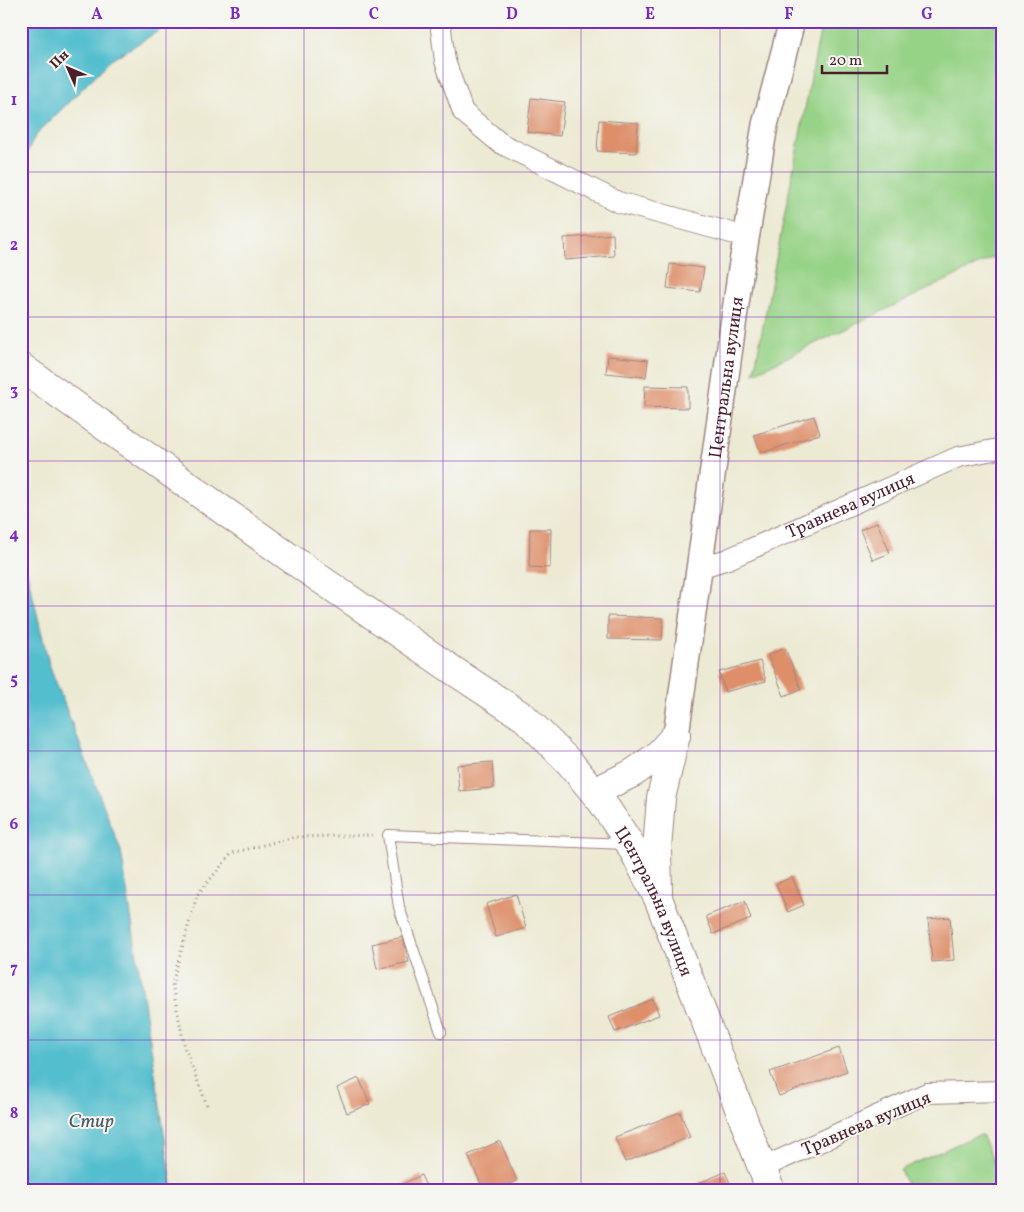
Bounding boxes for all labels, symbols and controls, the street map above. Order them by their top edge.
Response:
text: A [91,4,103,26]
text: B [230,4,241,26]
text: C [369,4,379,26]
text: D [506,4,518,26]
text: E [645,4,655,26]
text: F [784,4,794,26]
text: G [921,4,933,26]
north arrow [42,42,92,92]
scale bar [822,42,886,74]
text: Пн [46,46,74,74]
text: 20 m [829,51,862,72]
text: 1 [11,90,17,112]
text: 2 [10,235,18,257]
street label: Центральна вулиця [704,295,751,460]
text: 3 [10,380,18,402]
street label: Травнева вулиця [782,467,919,546]
text: 4 [9,524,19,546]
text: 5 [10,669,18,691]
text: 6 [10,814,19,836]
street label: Центральна вулиця [608,822,698,980]
text: 7 [10,958,18,980]
street label: Травнева вулиця [798,1086,935,1163]
text: 8 [10,1103,18,1125]
water label: Стир [68,1109,114,1135]

